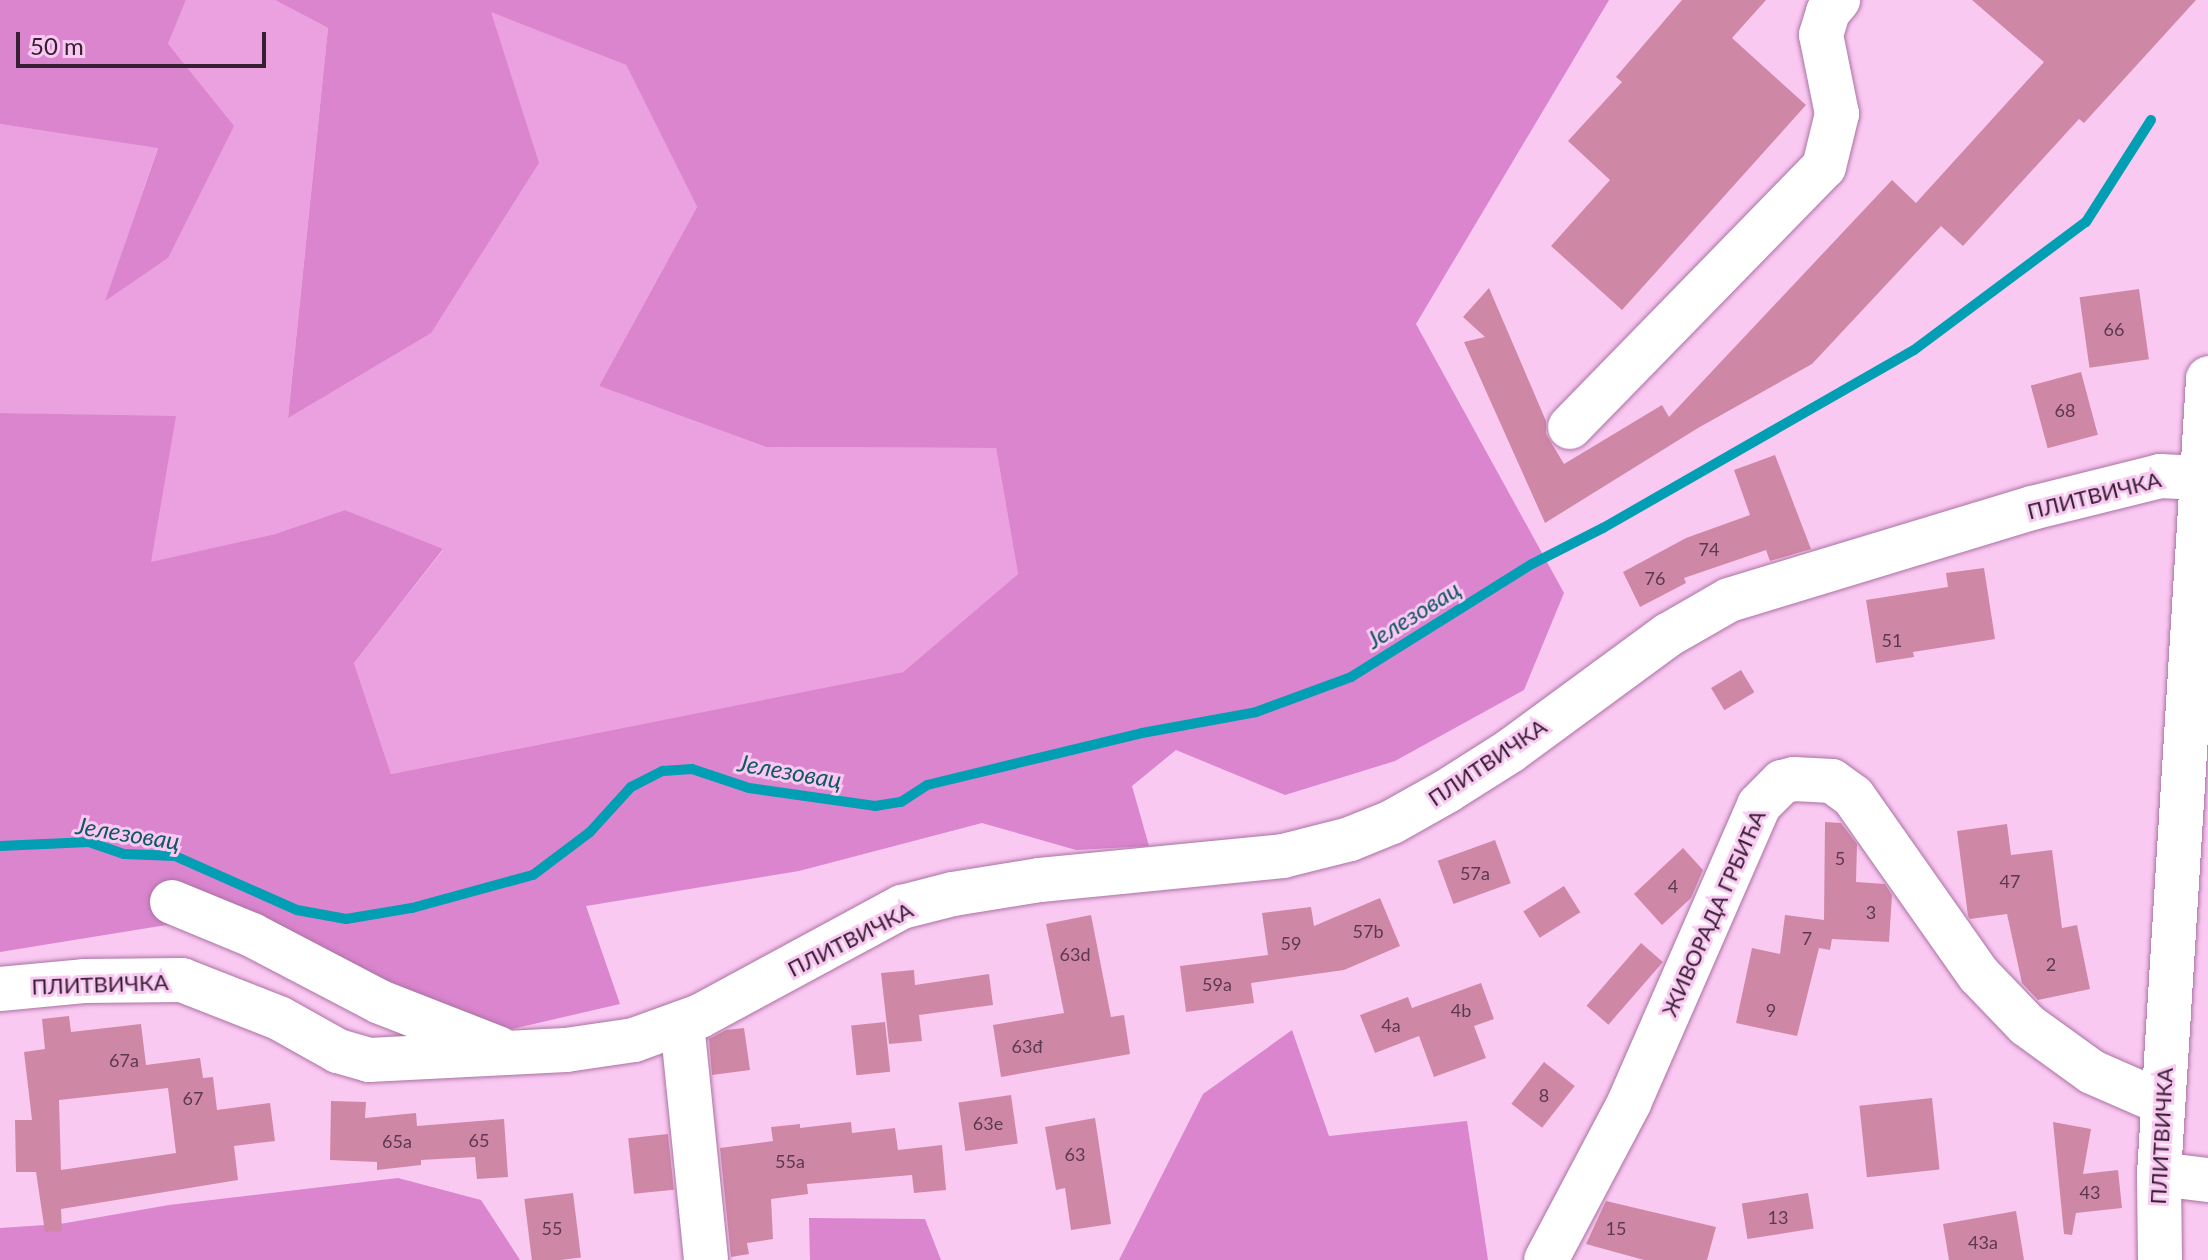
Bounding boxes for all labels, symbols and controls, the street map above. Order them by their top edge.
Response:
scale bar [20,16,270,66]
text: 50 m [30,31,84,60]
house number: 66 [2104,318,2124,340]
house number: 68 [2055,399,2075,421]
street label: ПЛИТВИЧКА [2024,466,2164,524]
house number: 74 [1699,538,1719,560]
house number: 76 [1645,567,1665,589]
water label: Јелезовац [1361,574,1465,654]
house number: 51 [1882,629,1902,651]
street label: ПЛИТВИЧКА [1423,713,1551,811]
water label: Јелезовац [736,748,844,794]
street label: ЖИВОРАДА ГРБИЋА [1656,806,1770,1020]
water label: Јелезовац [74,811,182,855]
house number: 5 [1835,847,1845,869]
house number: 57a [1460,862,1490,884]
house number: 47 [2000,870,2020,892]
house number: 4 [1668,875,1678,897]
street label: ПЛИТВИЧКА [783,896,917,982]
house number: 3 [1866,901,1876,923]
house number: 57b [1353,920,1383,942]
house number: 7 [1802,927,1812,949]
house number: 59 [1281,932,1301,954]
house number: 63d [1060,943,1090,965]
house number: 2 [2046,953,2056,975]
street label: ПЛИТВИЧКА [31,968,169,1000]
house number: 59a [1202,973,1232,995]
house number: 4b [1451,999,1471,1021]
house number: 9 [1766,999,1776,1021]
house number: 4a [1381,1014,1401,1036]
house number: 63đ [1012,1035,1042,1057]
house number: 67a [109,1049,139,1071]
street label: ПЛИТВИЧКА [2144,1067,2178,1205]
house number: 8 [1539,1084,1549,1106]
house number: 67 [183,1087,203,1109]
house number: 63e [973,1112,1003,1134]
house number: 65 [469,1129,489,1151]
house number: 65a [382,1130,412,1152]
house number: 63 [1065,1143,1085,1165]
house number: 55a [775,1150,805,1172]
house number: 43 [2080,1181,2100,1203]
house number: 13 [1768,1206,1788,1228]
house number: 55 [542,1217,562,1239]
house number: 15 [1606,1217,1626,1239]
house number: 43a [1968,1231,1998,1253]

